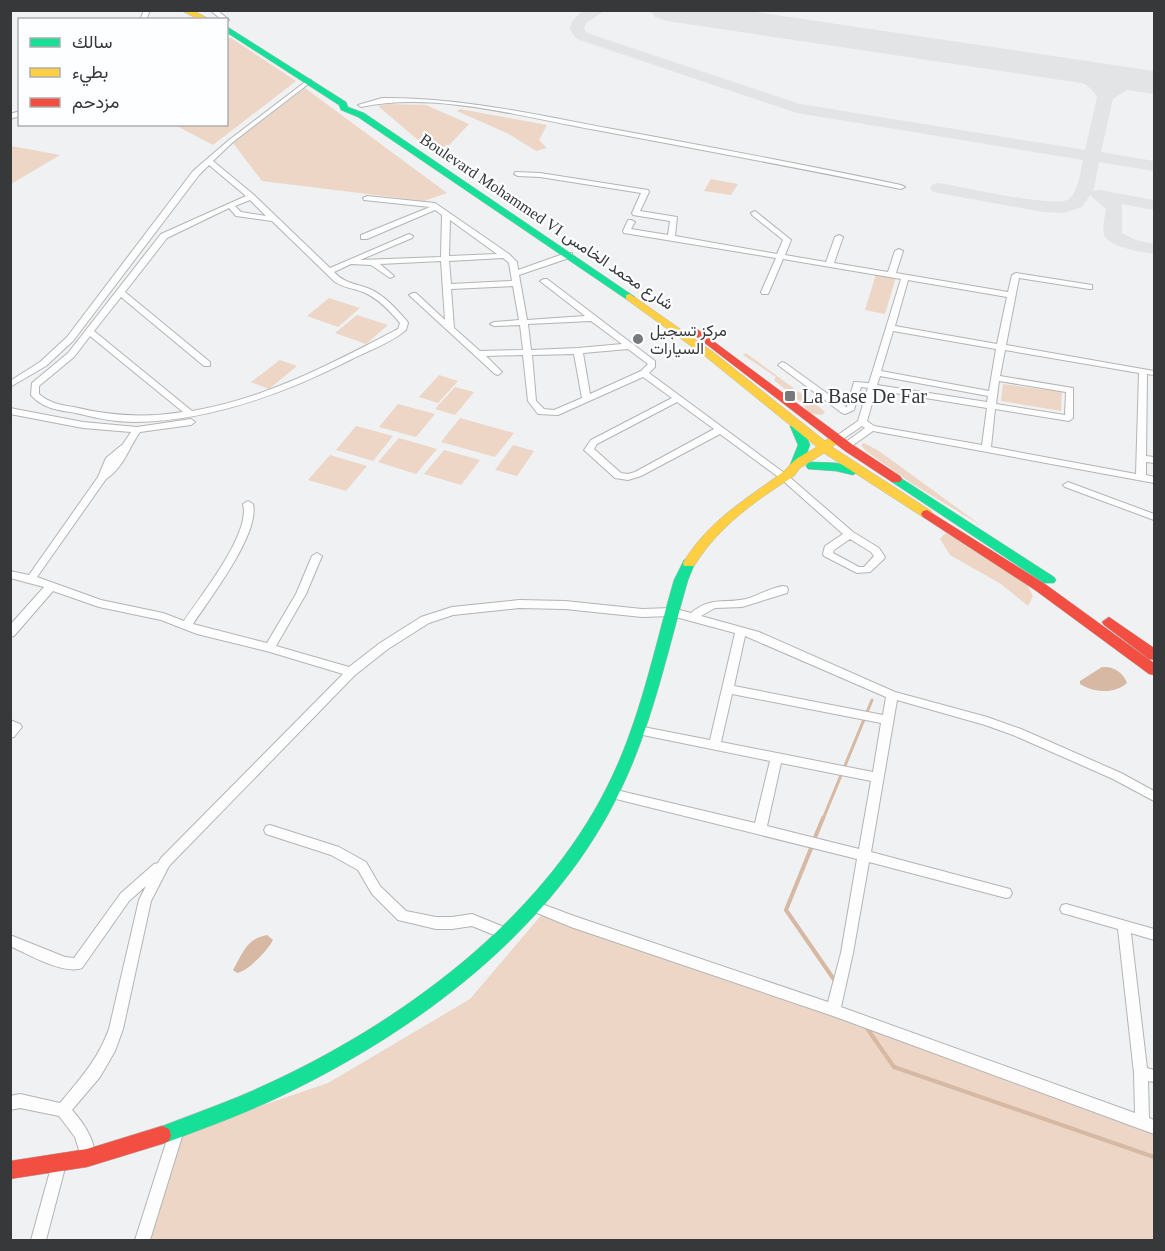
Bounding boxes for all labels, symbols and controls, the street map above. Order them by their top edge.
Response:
legend [18,18,228,126]
text: سالك [72,32,112,52]
text: بطيء [72,62,108,87]
text: مزدحم [72,92,119,114]
street label: Boulevard Mohammed VI شارع محمد الخامس [415,130,676,315]
place label: مركز تسجيل السيارات [650,322,727,359]
marker: مركز تسجيل السيارات [631,332,645,346]
place label: La Base De Far [802,385,927,407]
marker: La Base De Far [783,389,797,403]

